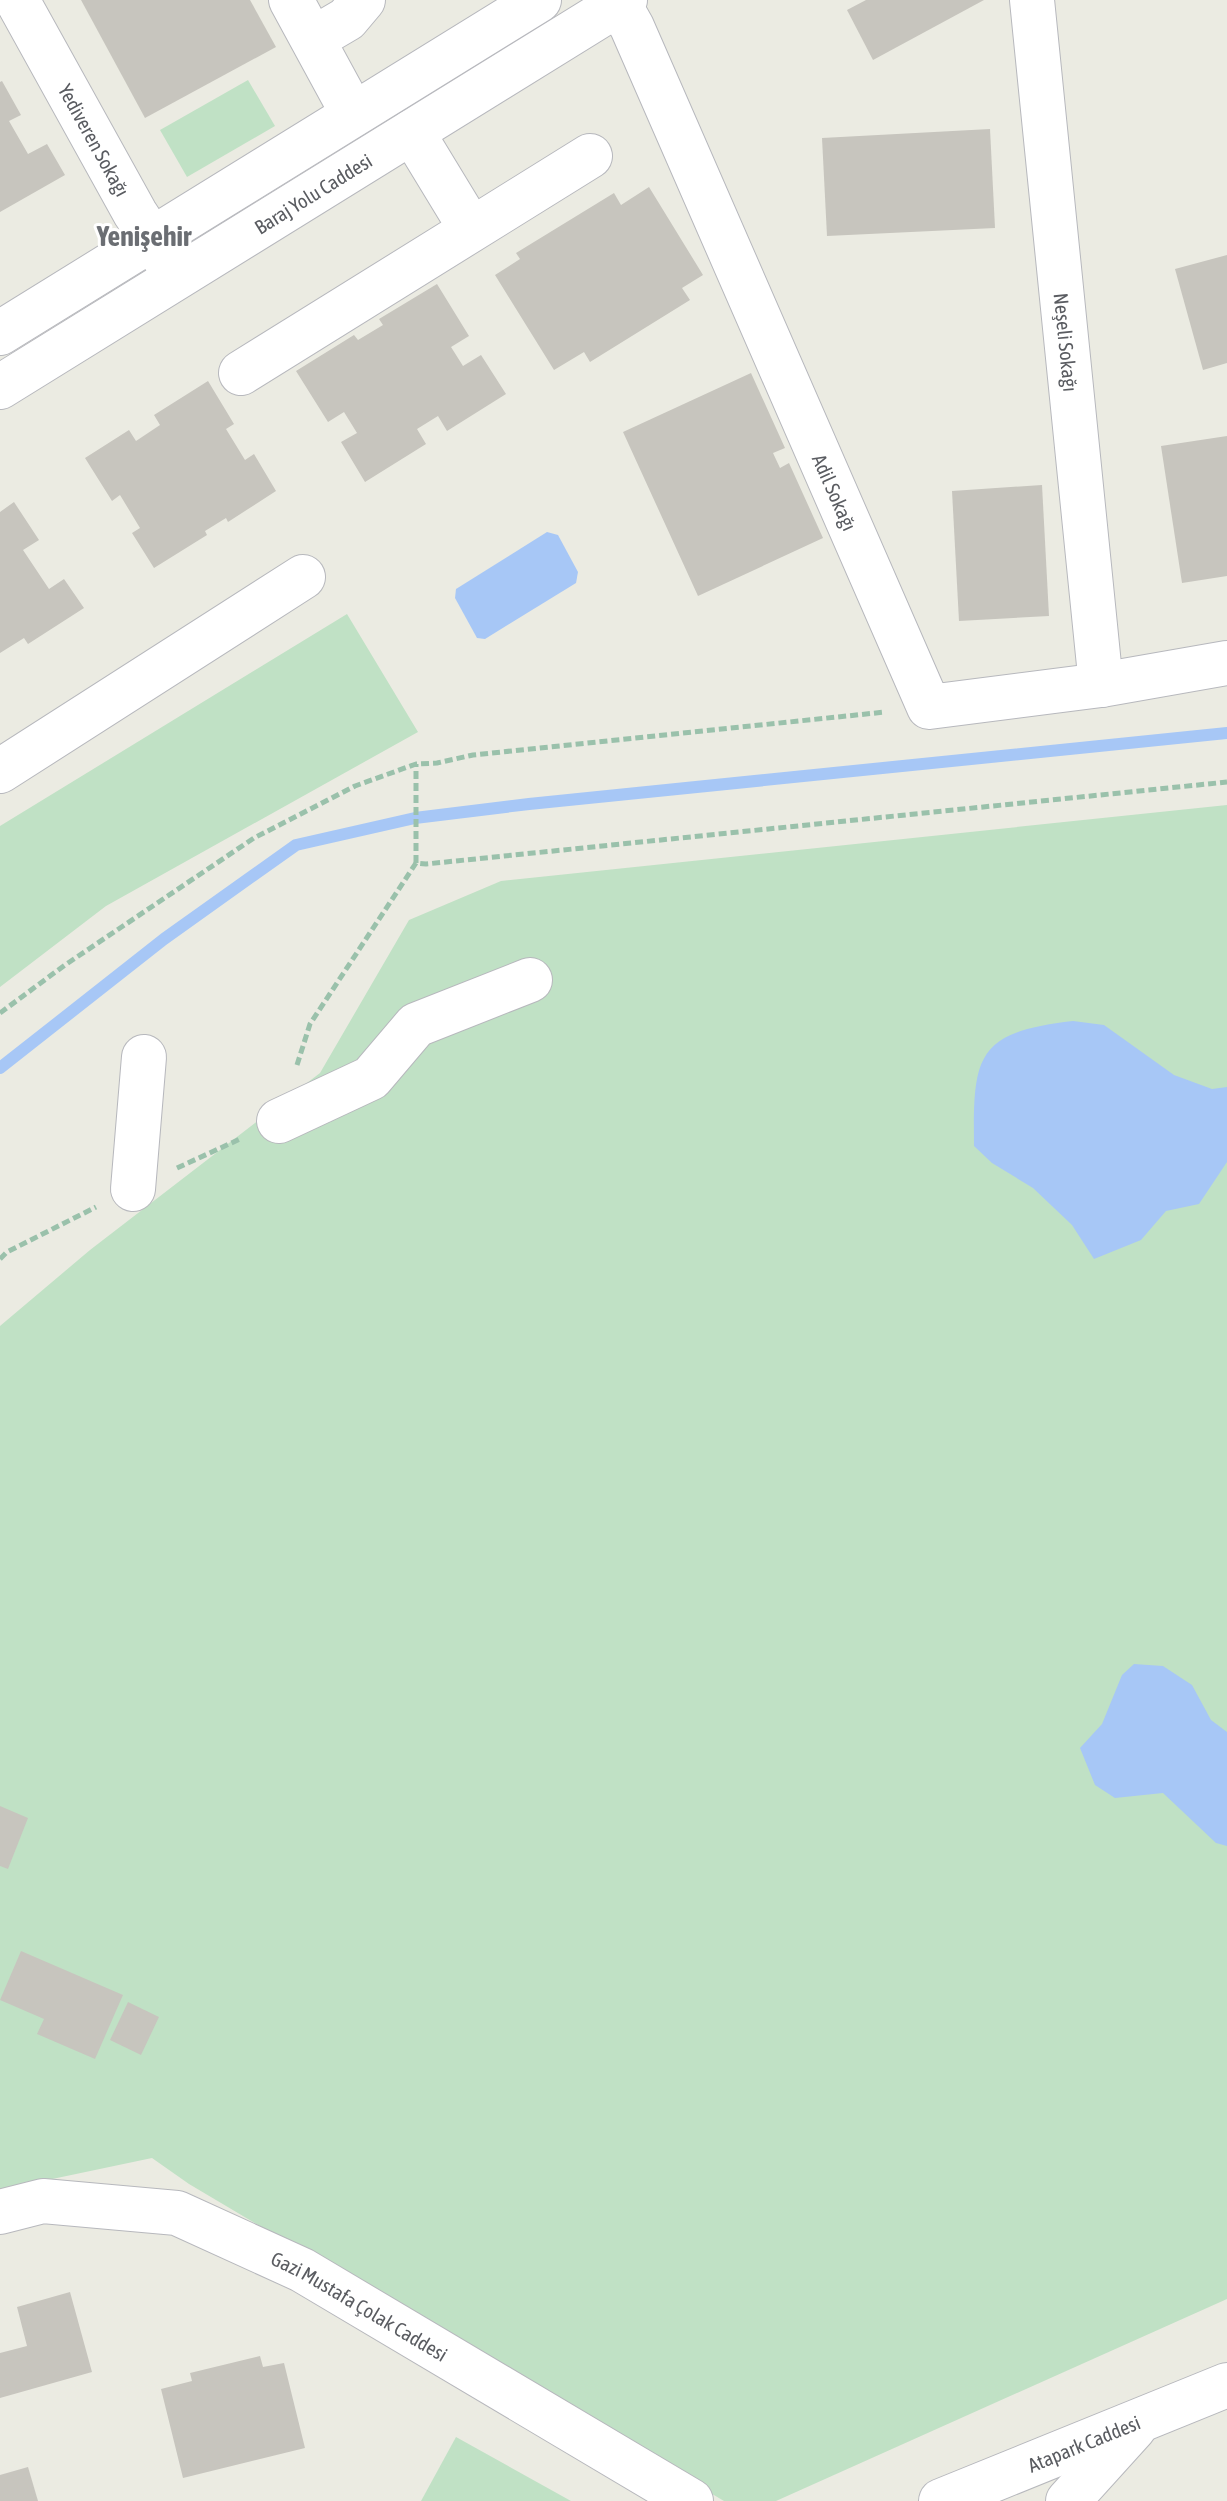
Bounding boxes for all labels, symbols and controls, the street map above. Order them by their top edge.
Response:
street label: Yediveren Sokağı [54,80,135,200]
street label: Baraj Yolu Caddesi [250,148,376,238]
district label: Yenişehir [96,220,192,252]
street label: Neşeli Sokağı [1050,292,1083,393]
street label: Adil Sokağı [808,450,862,534]
street label: Gazi Mustafa Çolak Caddesi [268,2246,452,2365]
street label: Atapark Caddesi [1024,2410,1143,2476]

